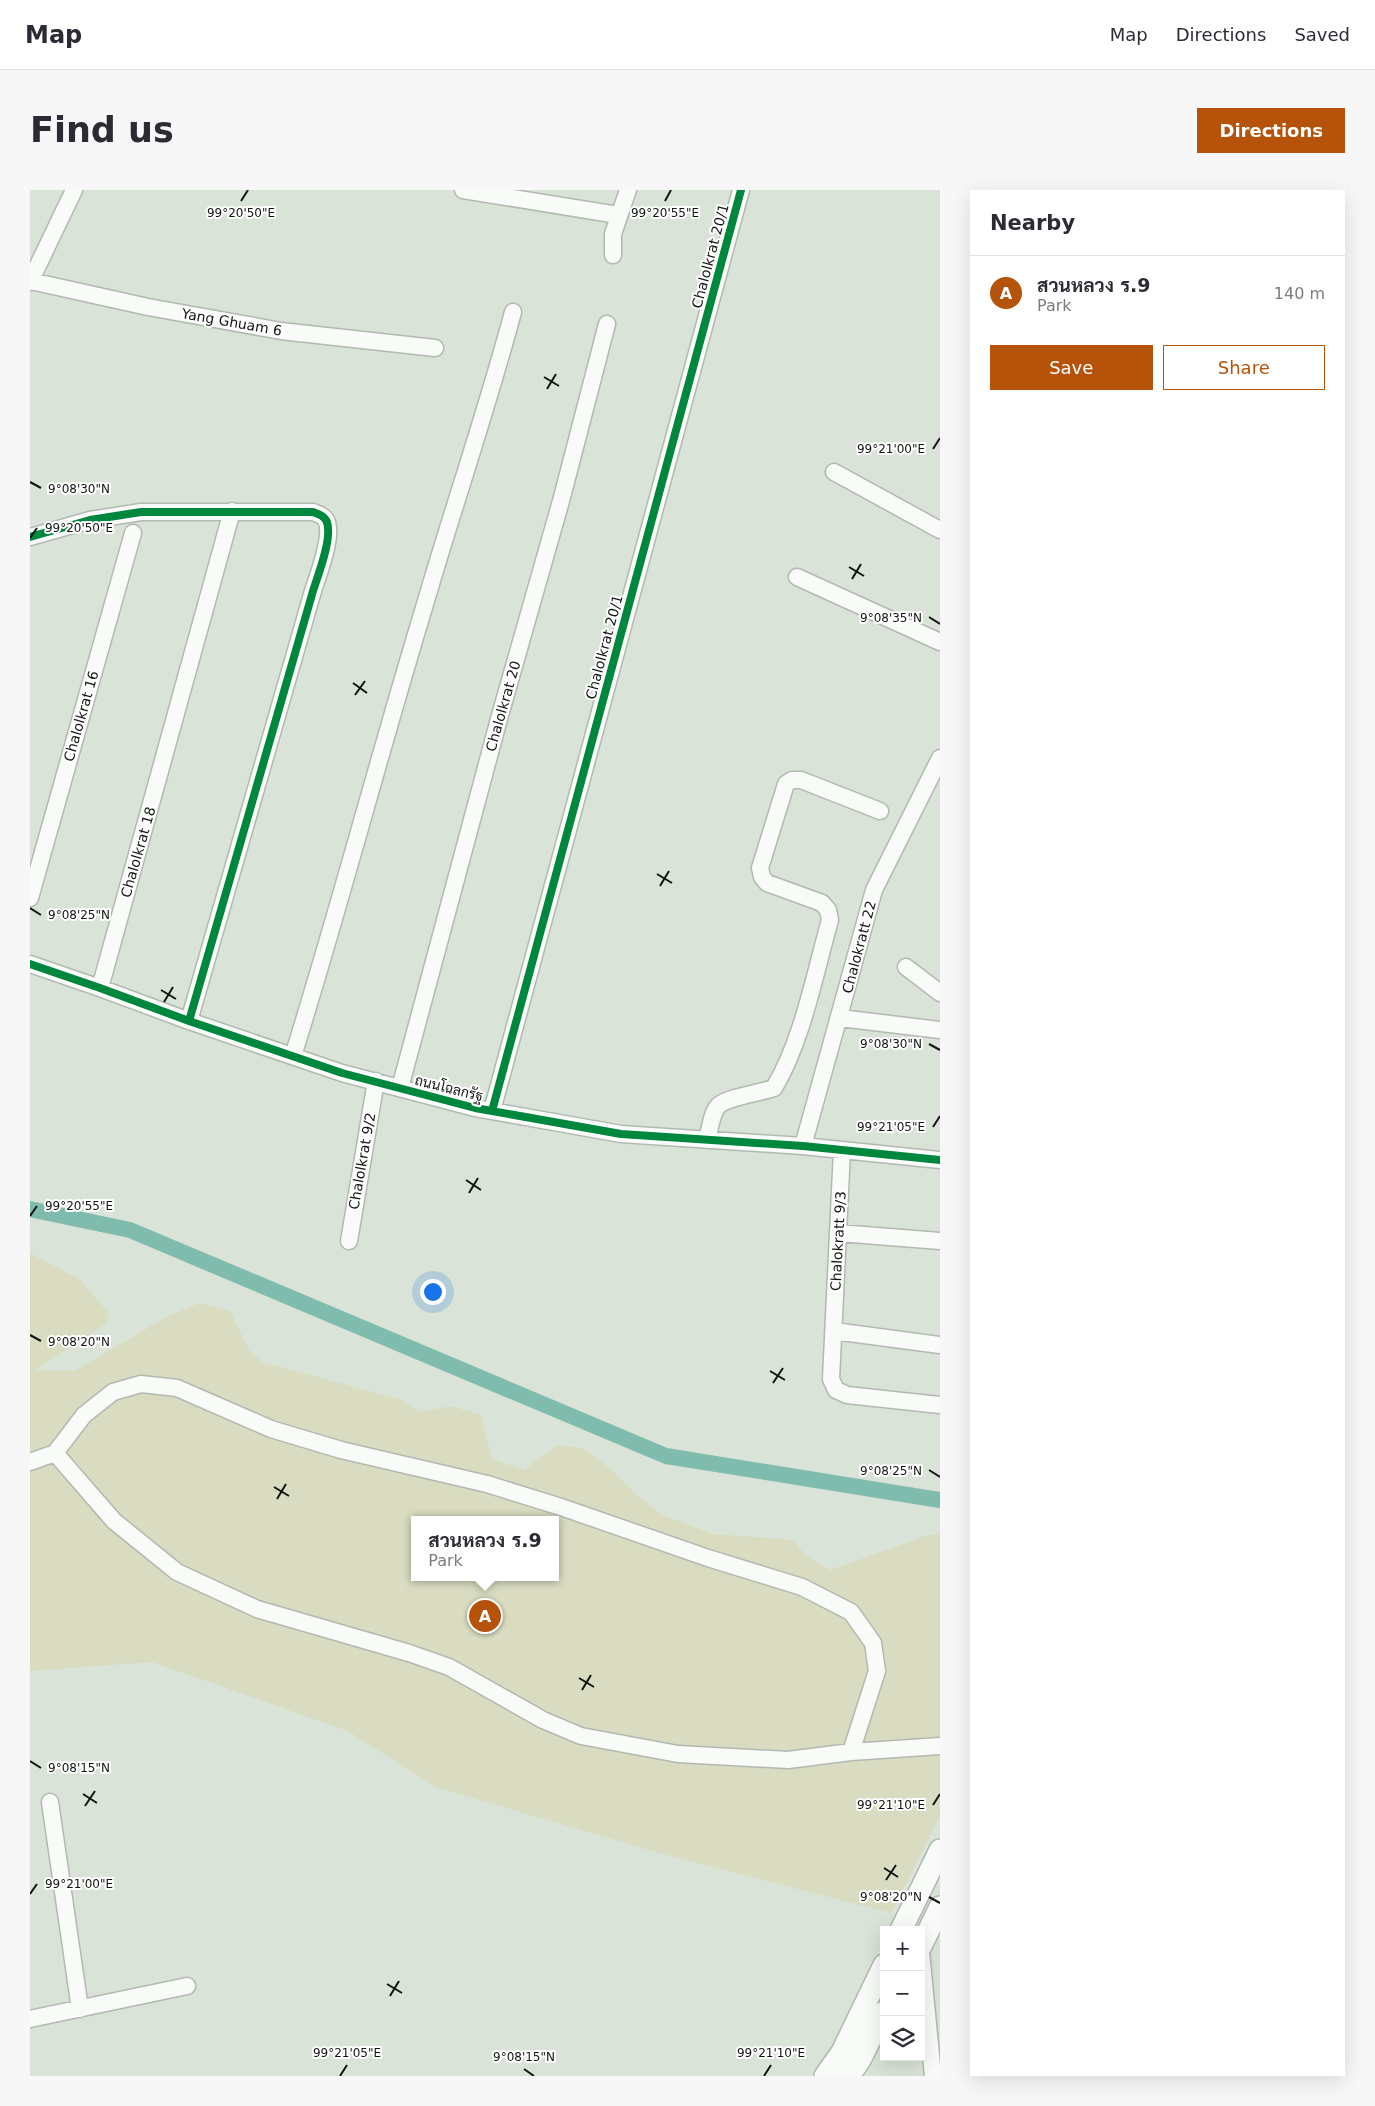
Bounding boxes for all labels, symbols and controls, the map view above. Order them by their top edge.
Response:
text: Map [25,21,82,49]
text: Map [1110,24,1148,45]
text: Directions [1176,24,1266,45]
text: Saved [1294,24,1350,45]
button: Directions [1197,108,1345,153]
text: Find us [30,110,174,150]
street label: Chalolkrat 20/1 [688,202,732,310]
text: 99°20'50"E [207,206,275,220]
text: 99°20'55"E [631,206,699,220]
text: Nearby [990,211,1075,235]
text: สวนหลวง ร.9 [1037,274,1150,296]
text: A [1000,284,1012,303]
text: 140 m [1274,284,1325,303]
text: Park [1037,296,1072,315]
street label: Yang Ghuam 6 [180,305,283,339]
button: Save [990,345,1153,390]
button: Share [1163,345,1325,390]
text: 99°21'00"E [857,442,925,456]
text: 9°08'30"N [48,482,110,496]
text: 99°20'50"E [45,521,113,535]
street label: Chalolkrat 20/1 [582,593,626,701]
text: 9°08'35"N [860,611,922,625]
street label: Chalolkrat 20 [482,659,524,753]
street label: Chalolkrat 16 [60,669,102,763]
street label: Chalolkrat 18 [117,805,159,899]
street label: Chalokratt 22 [839,899,879,995]
text: 9°08'25"N [48,908,110,922]
text: 9°08'30"N [860,1037,922,1051]
street label: ถนนโฉลกรัฐ [413,1072,485,1105]
street label: Chalolkrat 9/2 [346,1111,378,1211]
text: 99°21'05"E [857,1120,925,1134]
street label: Chalokratt 9/3 [827,1191,849,1291]
text: 99°20'55"E [45,1199,113,1213]
your location [420,1279,446,1305]
text: 9°08'20"N [48,1335,110,1349]
text: 9°08'25"N [860,1464,922,1478]
popup [411,1516,559,1581]
text: สวนหลวง ร.9 [428,1529,542,1551]
text: Park [428,1551,463,1570]
pin: A [469,1597,501,1635]
text: 9°08'15"N [48,1761,110,1775]
text: 99°21'10"E [857,1798,925,1812]
text: 99°21'00"E [45,1877,113,1891]
text: 9°08'20"N [860,1890,922,1904]
map controls [880,1926,925,2061]
button: + [880,1926,925,1971]
button: − [880,1971,925,2016]
button: layers [880,2016,925,2061]
text: 99°21'05"E [313,2046,381,2060]
text: 99°21'10"E [737,2046,805,2060]
text: 9°08'15"N [493,2050,555,2064]

